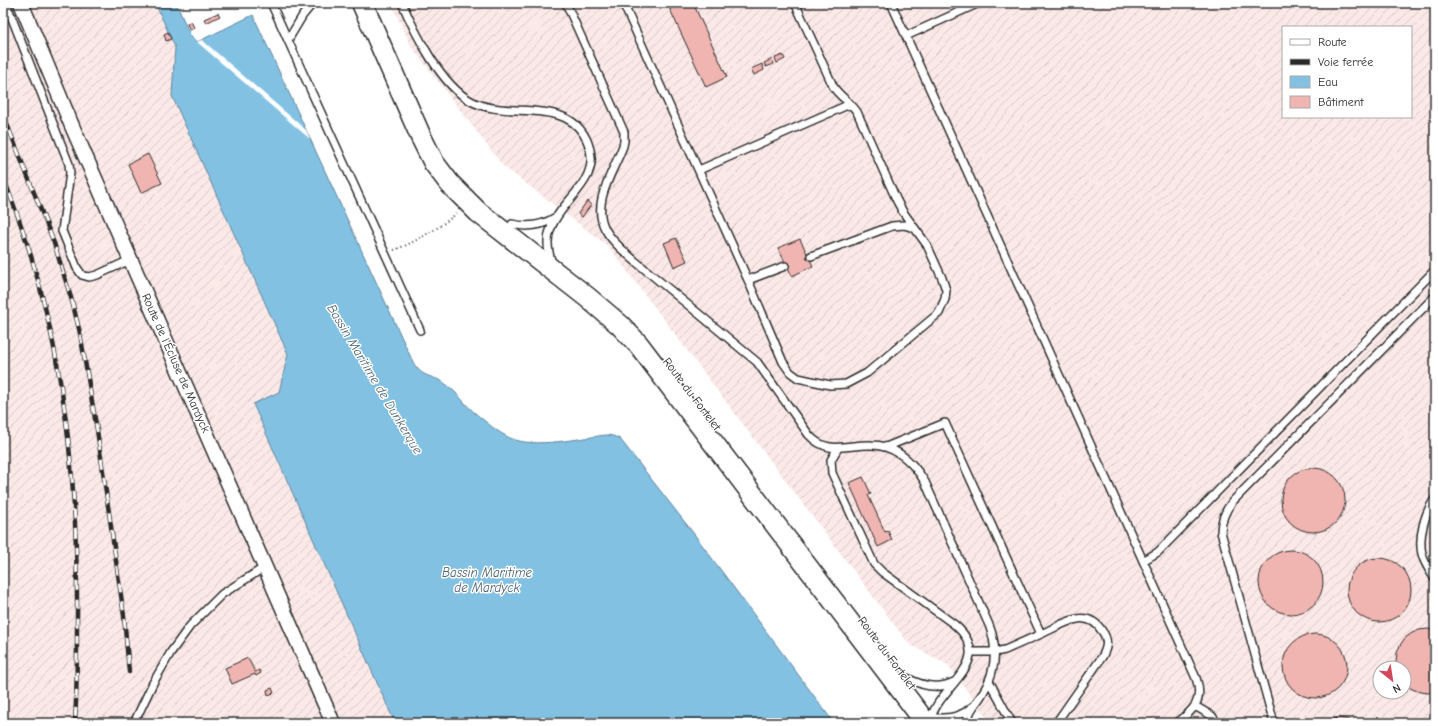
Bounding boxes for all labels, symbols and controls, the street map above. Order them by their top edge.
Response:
legend [1282,26,1412,118]
text: Route [1318,35,1347,49]
text: Voie ferrée [1318,55,1373,69]
text: Eau [1318,75,1338,89]
text: Bâtiment [1318,95,1364,109]
street label: Route de l'Écluse de Mardyck [139,291,213,435]
water label: Bassin Maritime de Dunkerque [324,301,426,457]
street label: Route du Fortelet [660,355,724,434]
water label: Bassin Maritime de Mardyck [442,565,533,595]
street label: Route du Fortelet [855,614,919,693]
north arrow [1372,660,1412,700]
text: N [1390,681,1403,696]

